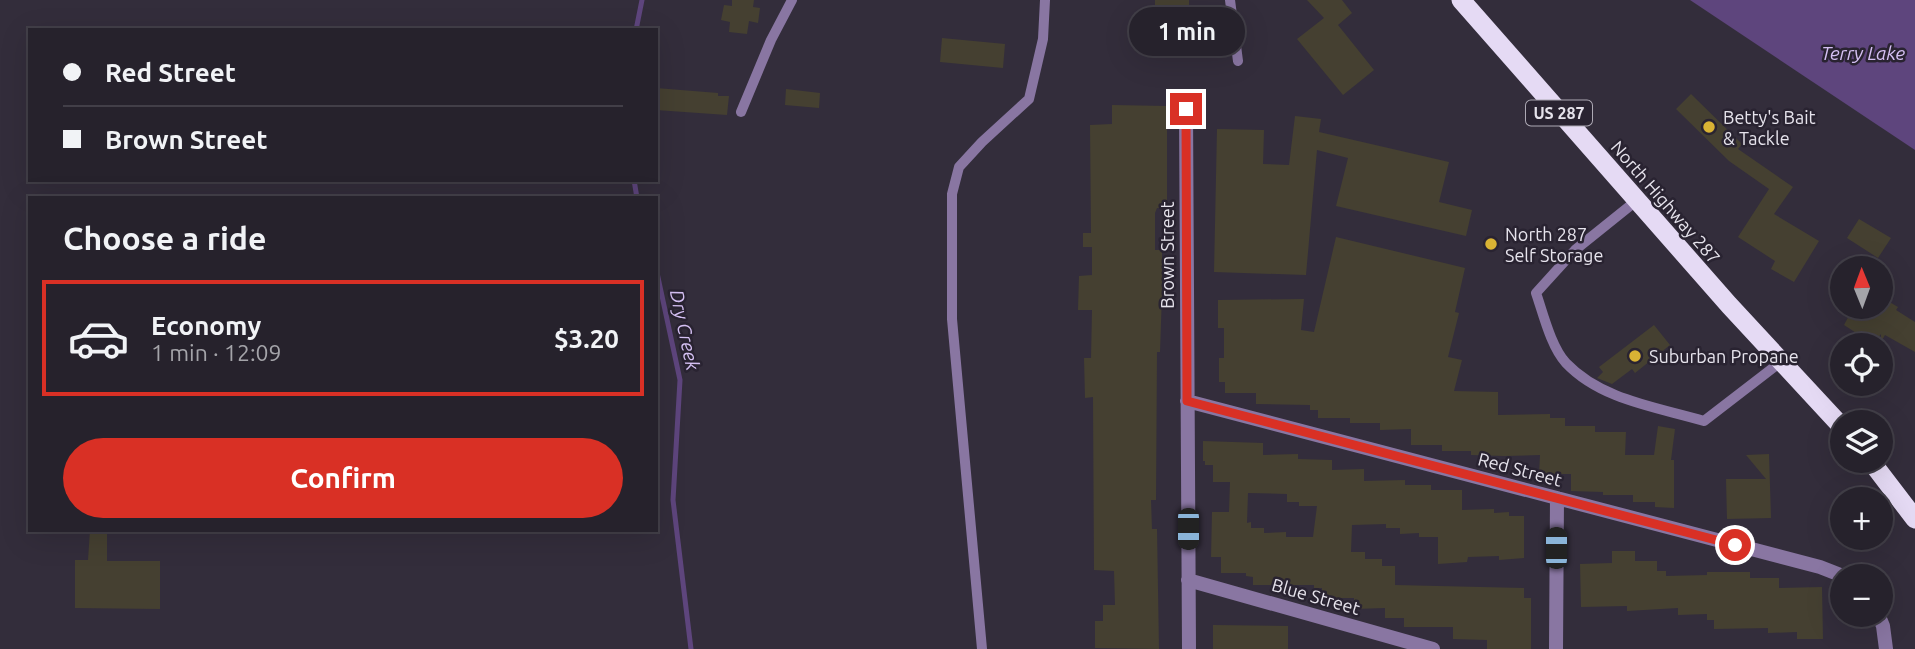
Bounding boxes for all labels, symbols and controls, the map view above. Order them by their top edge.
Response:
callout: 1 min [1128,7,1244,56]
text: 1 min [1158,19,1216,44]
water label: Terry Lake [1821,42,1906,64]
text: Red Street [105,58,236,87]
route end [1170,93,1202,125]
road number: US 287 [1526,100,1592,125]
place label: Betty's Bait & Tackle [1723,107,1816,148]
marker: Betty's Bait & Tackle [1701,119,1717,135]
text: Brown Street [105,125,267,154]
street label: North Highway 287 [1607,137,1725,267]
street label: Brown Street [1157,201,1177,309]
text: Choose a ride [63,220,266,256]
place label: North 287 Self Storage [1505,224,1603,265]
marker: North 287 Self Storage [1483,236,1499,252]
north arrow [1830,256,1894,318]
map controls [1830,256,1893,627]
water label: Dry Creek [666,288,704,373]
icon: car [67,307,130,370]
text: Economy [151,311,261,340]
text: $3.20 [554,324,619,353]
button: locate [1830,333,1893,396]
text: 1 min · 12:09 [151,340,282,365]
place label: Suburban Propane [1649,346,1799,366]
marker: Suburban Propane [1627,348,1643,364]
button: layers [1830,410,1893,473]
button: Confirm [63,438,623,518]
street label: Red Street [1476,448,1564,490]
button: + [1830,487,1893,550]
car [1178,508,1199,550]
car [1546,527,1567,569]
route start [1719,529,1751,561]
button: − [1830,564,1893,627]
street label: Blue Street [1270,574,1362,618]

